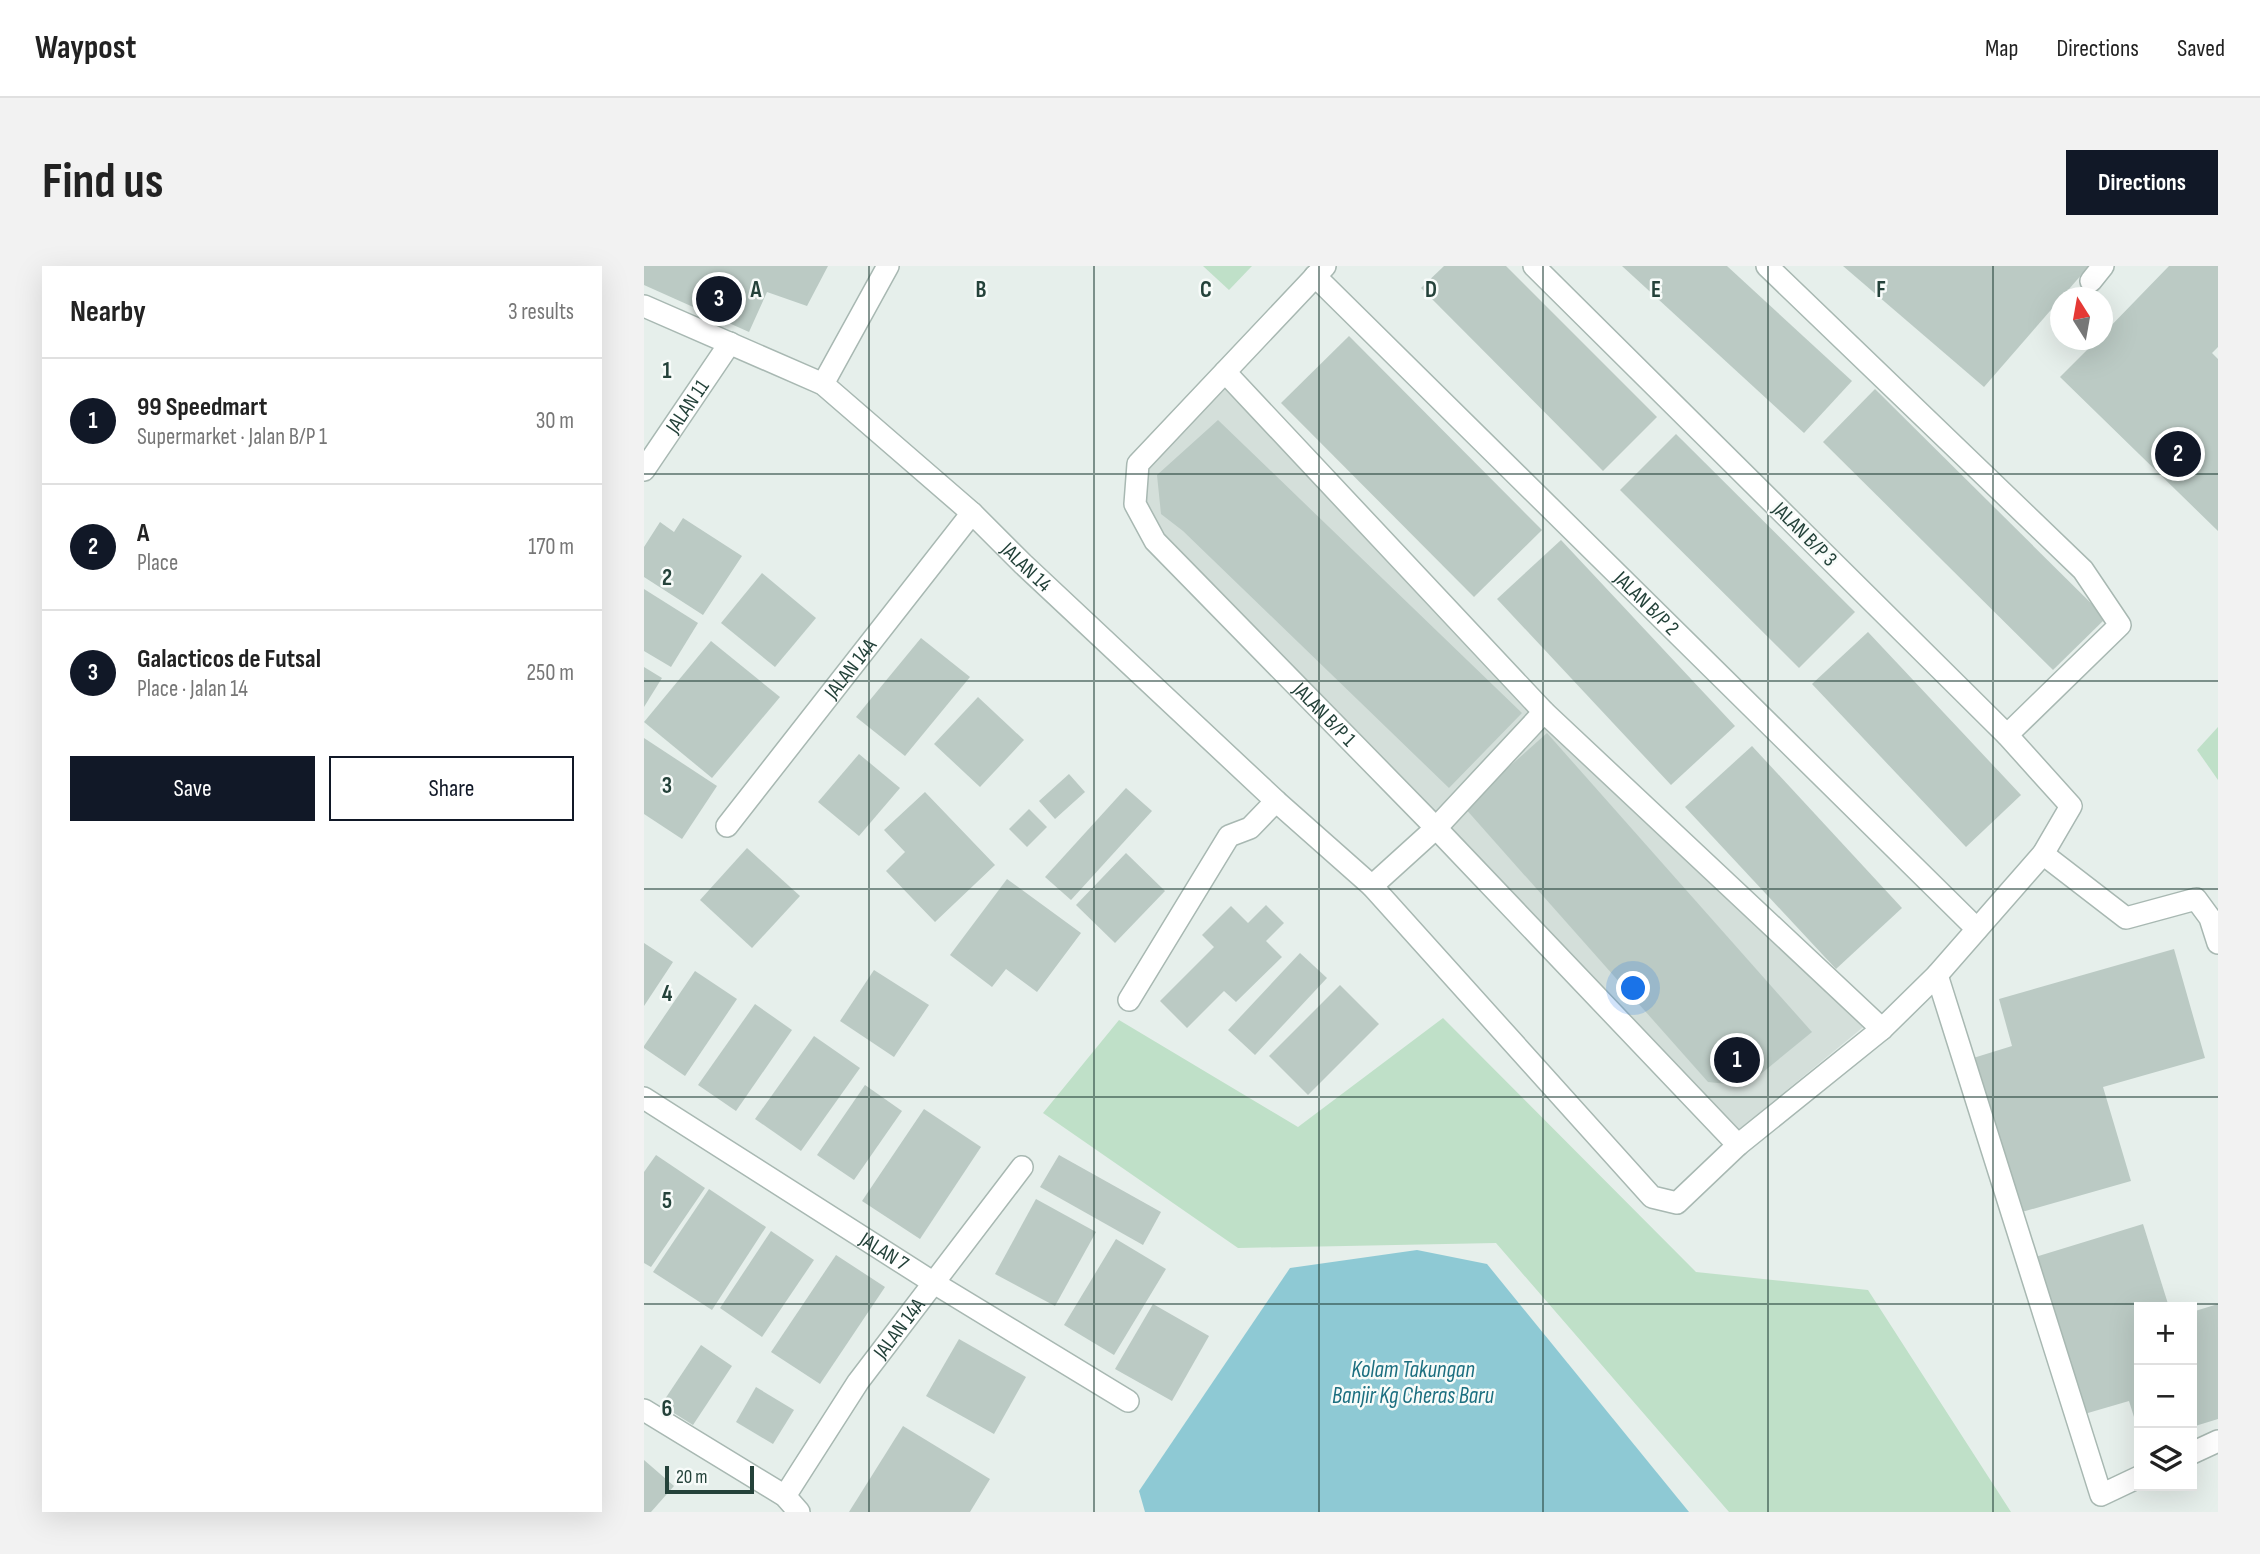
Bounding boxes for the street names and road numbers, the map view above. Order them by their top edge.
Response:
street label: JALAN 11 [660,375,715,439]
street label: JALAN B/P 3 [1767,496,1842,572]
street label: JALAN 14 [995,537,1057,597]
street label: JALAN B/P 2 [1608,566,1684,641]
street label: JALAN 14A [819,633,883,705]
street label: JALAN B/P 1 [1287,677,1361,752]
street label: JALAN 7 [854,1226,913,1277]
street label: JALAN 14A [868,1293,931,1365]

